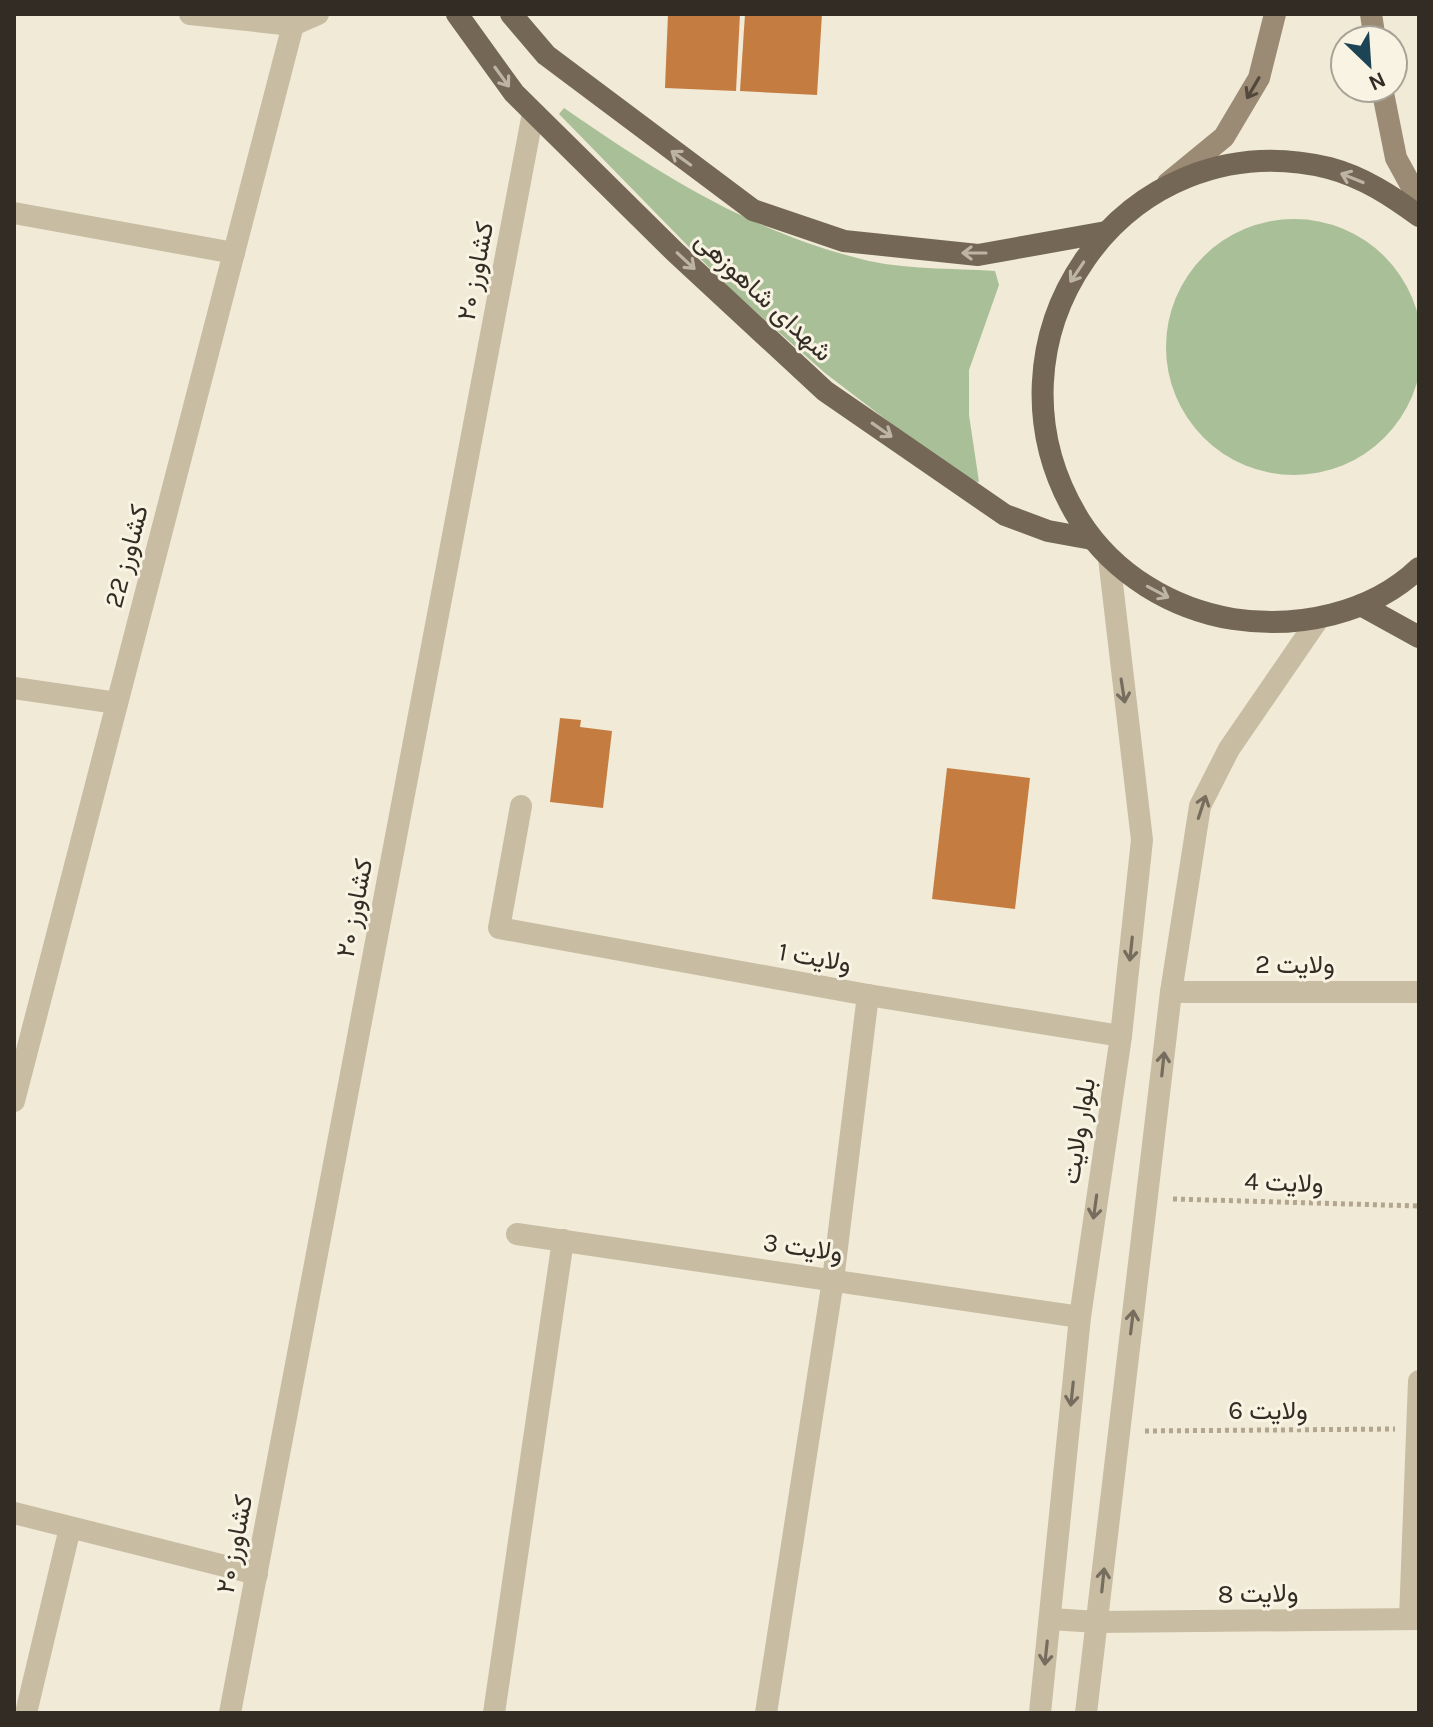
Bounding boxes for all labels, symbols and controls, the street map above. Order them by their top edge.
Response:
north arrow [1329,24,1409,104]
one-way arrow [494,66,510,88]
text: N [1364,66,1390,96]
one-way arrow [1245,76,1261,99]
one-way arrow [671,149,693,166]
one-way arrow [1340,169,1365,184]
street label: کشاورز ۲۰ [451,219,500,323]
street label: شهدای شاهوزهی [689,225,839,368]
one-way arrow [961,245,988,261]
one-way arrow [675,252,695,270]
one-way arrow [1068,260,1085,282]
one-way arrow [871,422,893,438]
street label: کشاورز 22 [98,501,155,611]
one-way arrow [1146,585,1170,601]
one-way arrow [1116,678,1131,703]
one-way arrow [1196,795,1210,820]
street label: کشاورز ۲۰ [330,856,379,960]
one-way arrow [1123,935,1138,962]
street label: ولایت 1 [776,936,854,979]
street label: ولایت 2 [1255,949,1335,980]
one-way arrow [1155,1051,1170,1077]
street label: بلوار ولایت [1055,1076,1102,1186]
street label: ولایت 4 [1244,1166,1324,1199]
one-way arrow [1087,1193,1102,1219]
street label: ولایت 3 [761,1227,845,1268]
one-way arrow [1125,1310,1140,1335]
one-way arrow [1064,1380,1079,1407]
street label: ولایت 6 [1228,1395,1308,1426]
street label: کشاورز ۲۰ [210,1492,259,1596]
one-way arrow [1095,1567,1110,1594]
street label: ولایت 8 [1217,1577,1299,1610]
one-way arrow [1039,1639,1054,1666]

